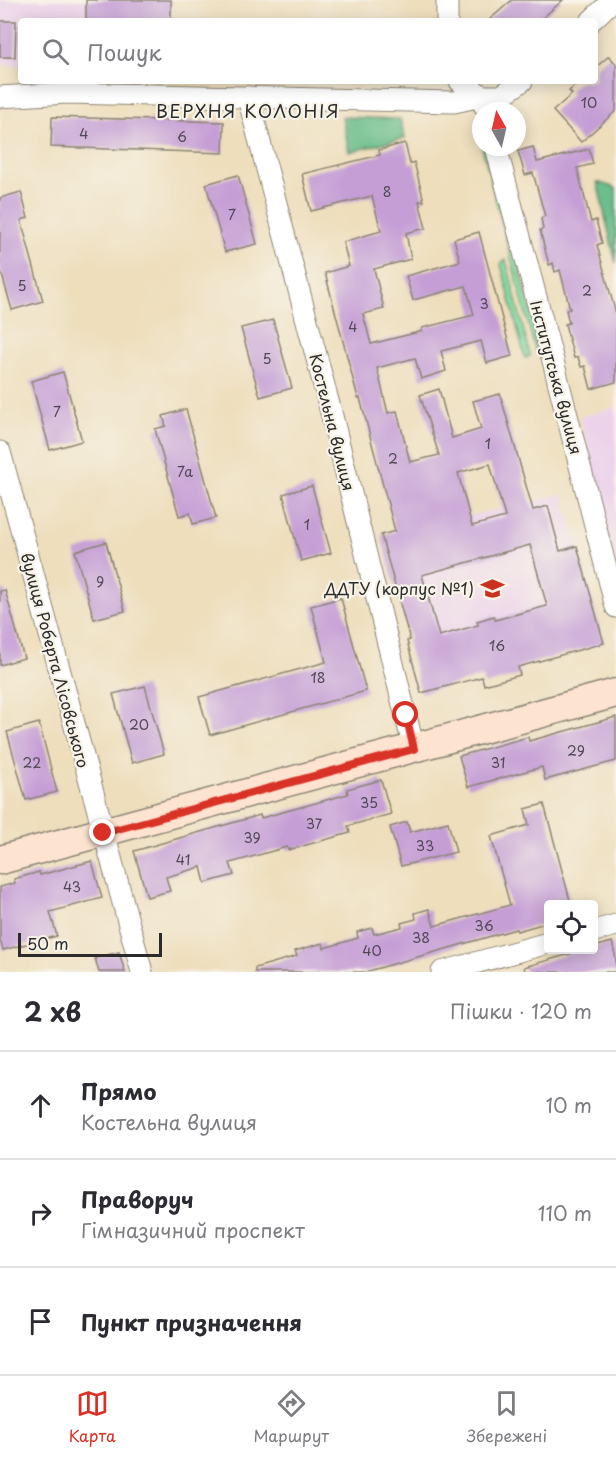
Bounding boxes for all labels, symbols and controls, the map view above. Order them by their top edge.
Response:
search box [18,18,598,84]
icon: search [39,35,72,68]
text: Пошук [87,35,162,68]
house number: 10 [581,92,597,113]
district label: ВЕРХНЯ КОЛОНІЯ [156,97,340,124]
north arrow [472,102,526,156]
house number: 4 [79,123,89,144]
house number: 6 [177,126,187,147]
house number: 8 [383,181,391,202]
house number: 7 [228,204,236,225]
house number: 5 [17,275,27,296]
house number: 2 [582,280,592,301]
house number: 3 [479,293,489,314]
street label: Інститутська вулиця [525,297,589,457]
house number: 4 [348,316,358,337]
house number: 5 [262,348,272,369]
street label: Костельна вулиця [304,351,362,493]
house number: 7 [53,401,61,422]
house number: 1 [485,433,491,454]
house number: 2 [388,448,398,469]
house number: 7а [177,461,193,482]
house number: 1 [304,514,310,535]
street label: вулиця Роберта Лісовського [16,550,96,770]
house number: 9 [96,571,104,592]
school or university icon: ДДТУ (корпус №1) [479,575,505,601]
place label: ДДТУ (корпус №1) [323,576,474,600]
house number: 16 [489,635,505,656]
house number: 18 [310,667,326,688]
route start [392,701,418,727]
house number: 20 [129,714,149,735]
house number: 29 [567,740,585,761]
house number: 22 [23,752,41,773]
house number: 31 [491,752,505,773]
house number: 35 [360,792,378,813]
house number: 37 [306,813,323,834]
route end [89,819,115,845]
house number: 39 [243,827,261,848]
house number: 33 [416,835,434,856]
house number: 41 [176,849,190,870]
house number: 43 [63,876,81,897]
map controls [544,900,598,954]
button: locate [544,900,598,954]
house number: 36 [474,915,494,936]
house number: 38 [412,927,430,948]
scale bar [18,930,162,958]
text: 50 m [27,931,68,955]
house number: 40 [362,940,382,961]
text: 2 хв [24,992,81,1031]
text: Пішки · 120 m [450,996,592,1026]
text: Прямо [81,1074,156,1107]
icon: ahead [24,1089,57,1122]
text: 10 m [545,1090,592,1120]
text: Костельна вулиця [81,1107,257,1137]
text: Праворуч [81,1182,194,1215]
icon: right [24,1197,57,1230]
text: 110 m [538,1198,592,1228]
text: Гімназичний проспект [81,1215,305,1245]
icon: arrive [24,1305,57,1338]
text: Пункт призначення [81,1305,302,1338]
tab: Карта [69,1387,116,1447]
tab: Маршрут [253,1387,329,1447]
tab: Збережені [467,1387,547,1447]

